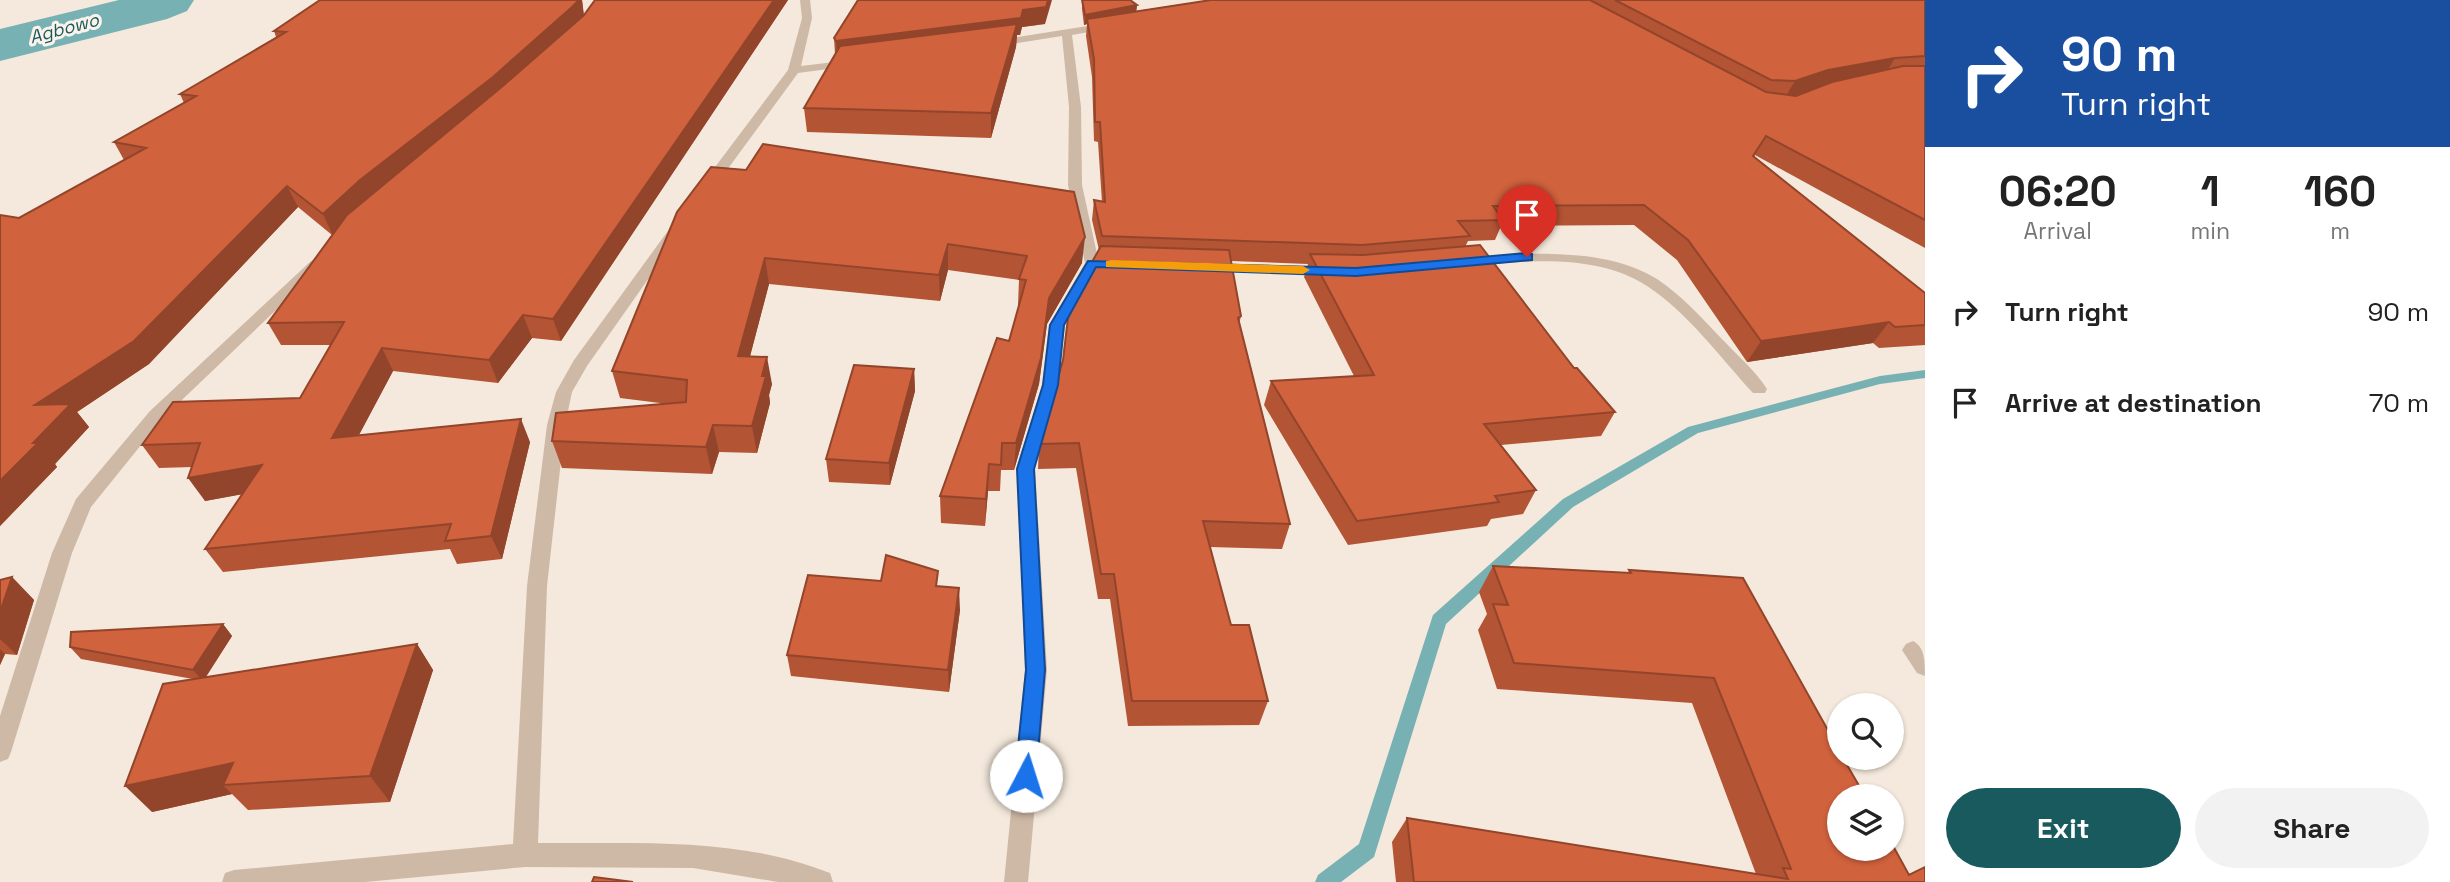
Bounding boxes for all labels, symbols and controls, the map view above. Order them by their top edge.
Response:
water label: Agbowo [27,8,102,48]
text: 90 m [2061,23,2177,85]
icon: right [1946,28,2037,119]
text: Turn right [2061,84,2211,124]
text: 06:20 [1999,165,2117,218]
text: 1 [2201,165,2220,218]
text: 160 [2304,165,2376,218]
pin [1497,185,1557,257]
icon: arrive [1508,196,1546,234]
text: Arrival [2024,216,2092,246]
text: min [2191,216,2230,246]
text: m [2330,216,2350,246]
icon: right [1946,293,1984,331]
text: Turn right [2005,295,2129,329]
text: 90 m [2367,295,2429,329]
icon: arrive [1946,384,1984,422]
text: Arrive at destination [2005,386,2262,420]
text: 70 m [2369,386,2429,420]
map controls [1827,693,1904,861]
button: search [1827,693,1904,770]
position arrow [989,739,1063,813]
button: layers [1827,784,1904,861]
button: Exit [1946,788,2181,868]
button: Share [2195,788,2429,868]

